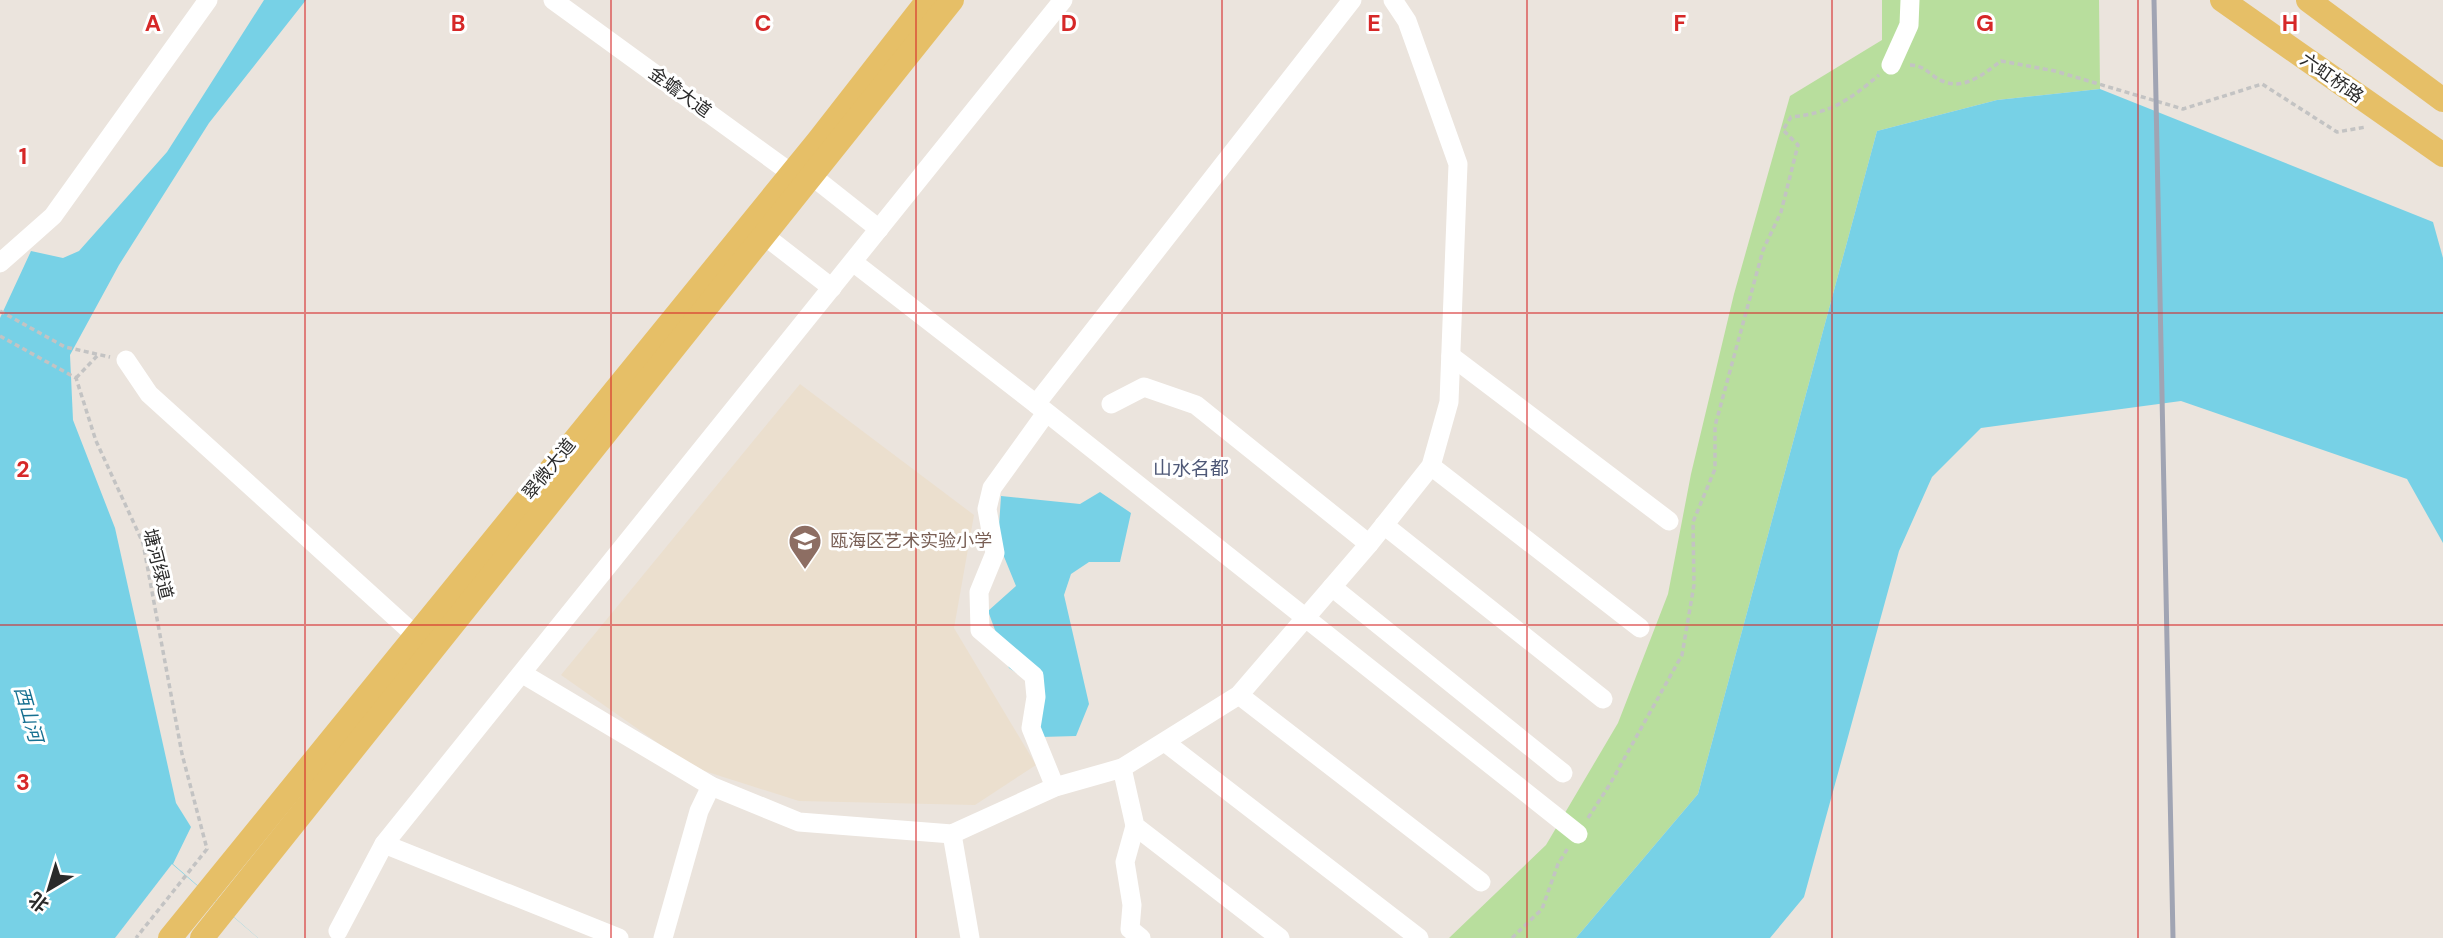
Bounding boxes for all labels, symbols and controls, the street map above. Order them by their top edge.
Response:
text: A [145,8,161,38]
text: B [451,8,465,38]
text: C [755,8,771,38]
text: D [1061,8,1077,38]
text: E [1367,8,1381,38]
text: F [1674,8,1687,38]
text: G [1976,8,1994,38]
text: H [2282,8,2298,38]
street label: 六虹桥路 [2296,48,2368,108]
street label: 金蟾大道 [644,61,716,123]
text: 1 [19,141,27,171]
street label: 翠微大道 [517,433,581,505]
text: 2 [16,454,30,484]
district label: 山水名都 [1153,456,1229,481]
school or university icon: 瓯海区艺术实验小学 [786,522,824,571]
street label: 塘河绿道 [138,526,178,602]
place label: 瓯海区艺术实验小学 [830,529,992,553]
water label: 西山河 [9,683,49,749]
text: 3 [16,767,30,797]
north arrow [14,854,84,924]
text: 北 [24,886,54,918]

